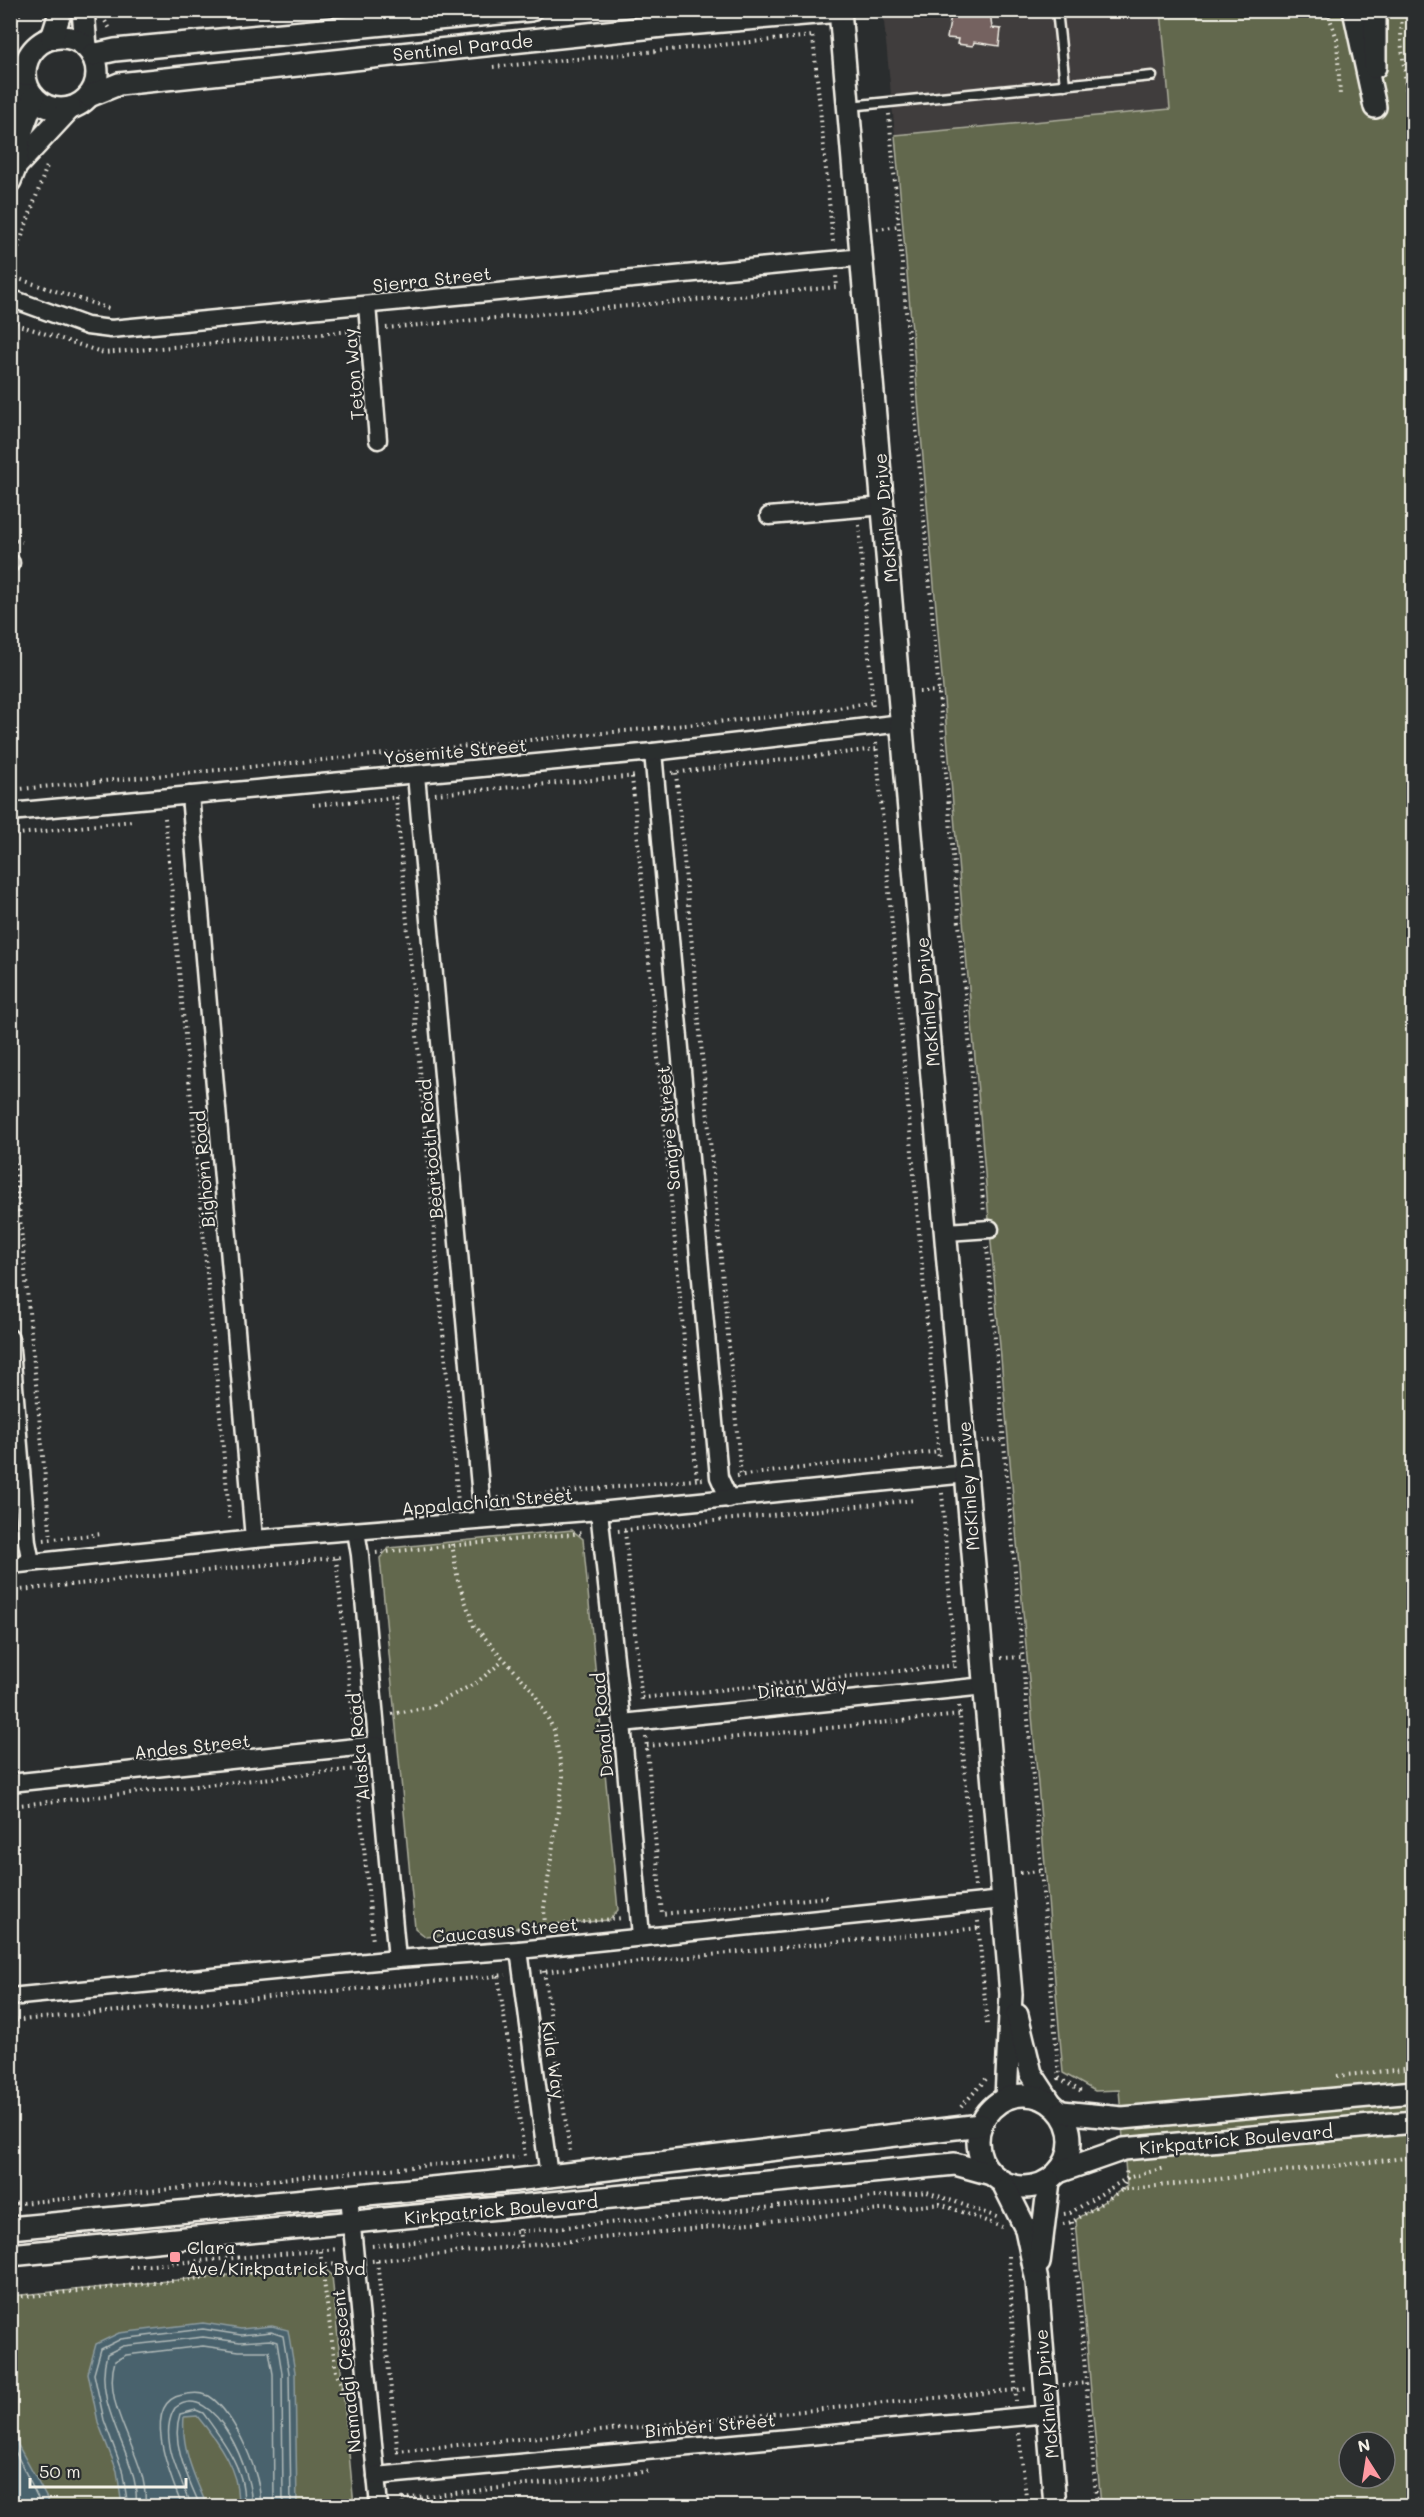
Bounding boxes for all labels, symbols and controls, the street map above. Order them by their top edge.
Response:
street label: Sentinel Parade [392,28,534,66]
street label: Sierra Street [372,261,492,297]
street label: Teton Way [337,327,369,421]
street label: McKinley Drive [867,452,903,584]
street label: Yosemite Street [382,733,528,769]
street label: McKinley Drive [909,936,945,1068]
street label: Sangre Street [651,1065,685,1191]
street label: Beartooth Road [412,1078,448,1220]
street label: Bighorn Road [186,1109,220,1229]
street label: McKinley Drive [952,1420,984,1552]
street label: Appalachian Street [400,1482,574,1520]
street label: Diran Way [756,1670,848,1704]
street label: Denali Road [585,1671,619,1779]
street label: Alaska Road [341,1692,375,1802]
street label: Andes Street [133,1728,251,1764]
street label: Caucasus Street [431,1912,579,1948]
street label: Kula Way [537,2019,571,2101]
street label: Kirkpatrick Boulevard [1138,2119,1334,2159]
street label: Kirkpatrick Boulevard [403,2189,599,2229]
place label: Clara Ave/Kirkpatrick Bvd [187,2235,366,2280]
marker: Clara Ave/Kirkpatrick Bvd [168,2250,182,2264]
street label: Namadgi Crescent [325,2288,367,2454]
street label: McKinley Drive [1028,2328,1064,2460]
street label: Bimberi Street [644,2407,776,2443]
north arrow [1337,2430,1397,2490]
text: N [1356,2433,1372,2456]
scale bar [30,2451,186,2489]
text: 50 m [39,2459,81,2483]

